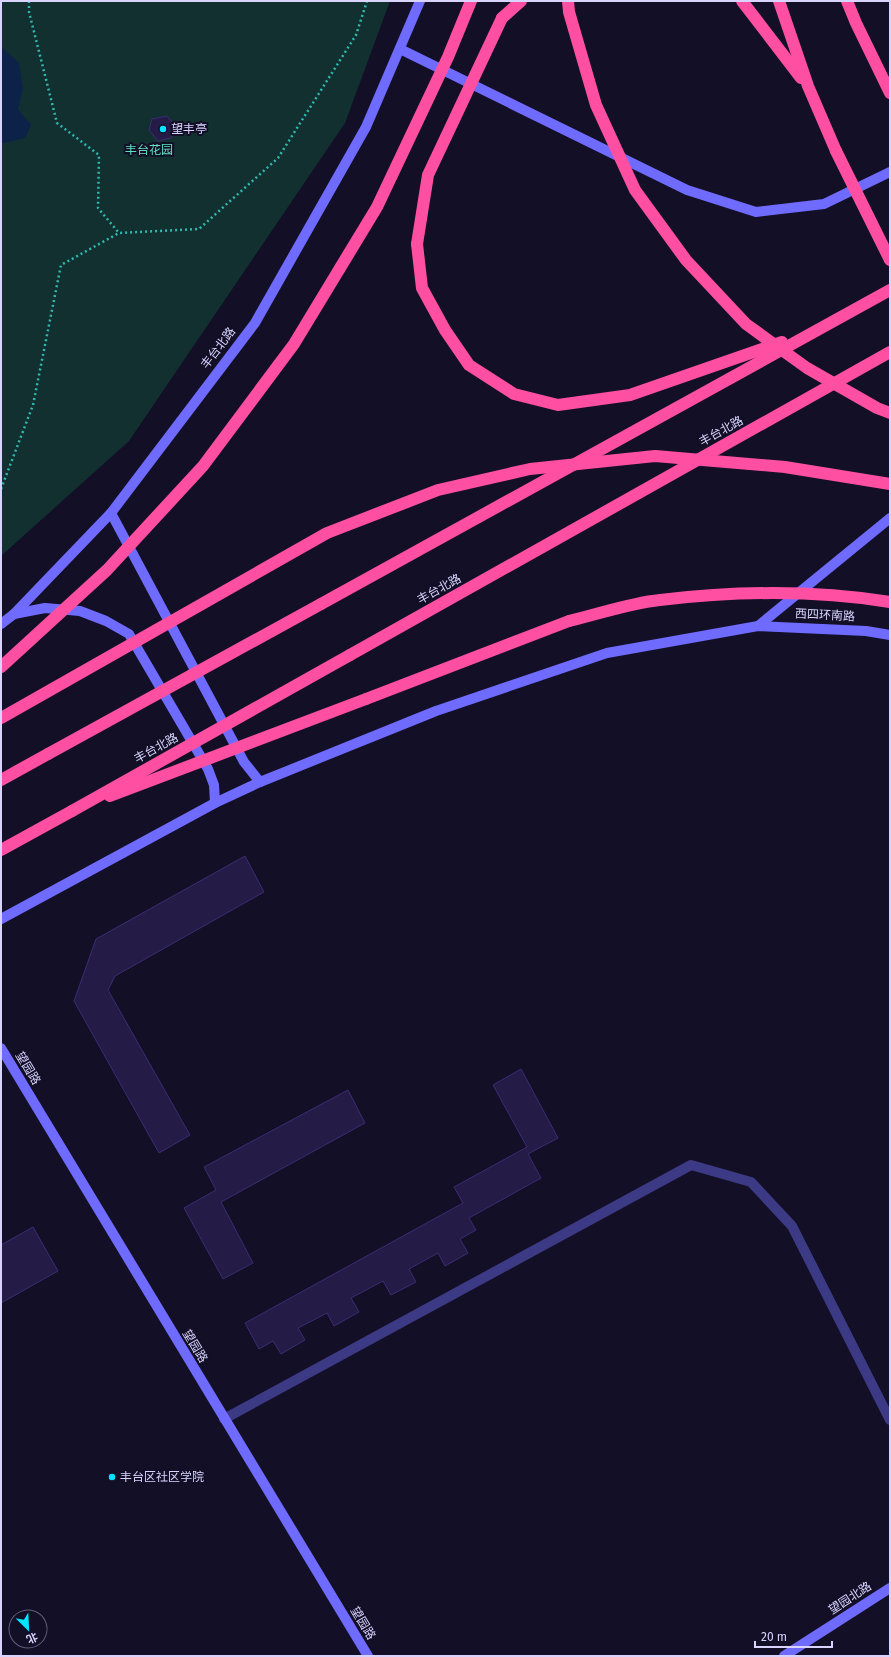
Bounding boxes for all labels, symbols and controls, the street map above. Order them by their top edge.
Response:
place label: 望丰亭 [171,122,207,136]
marker: 望丰亭 [158,124,168,134]
park label: 丰台花园 [125,143,173,157]
street label: 丰台北路 [198,325,238,371]
street label: 丰台北路 [697,413,745,449]
street label: 丰台北路 [415,571,463,607]
street label: 西四环南路 [795,606,855,624]
street label: 丰台北路 [132,730,180,766]
street label: 望园路 [13,1049,43,1087]
street label: 望园路 [180,1327,210,1365]
place label: 丰台区社区学院 [120,1470,204,1484]
marker: 丰台区社区学院 [107,1472,117,1482]
street label: 望园北路 [826,1579,874,1617]
street label: 望园路 [348,1604,378,1642]
north arrow [8,1609,48,1649]
scale bar [755,1623,832,1649]
text: 北 [24,1630,40,1646]
text: 20 m [761,1630,787,1644]

